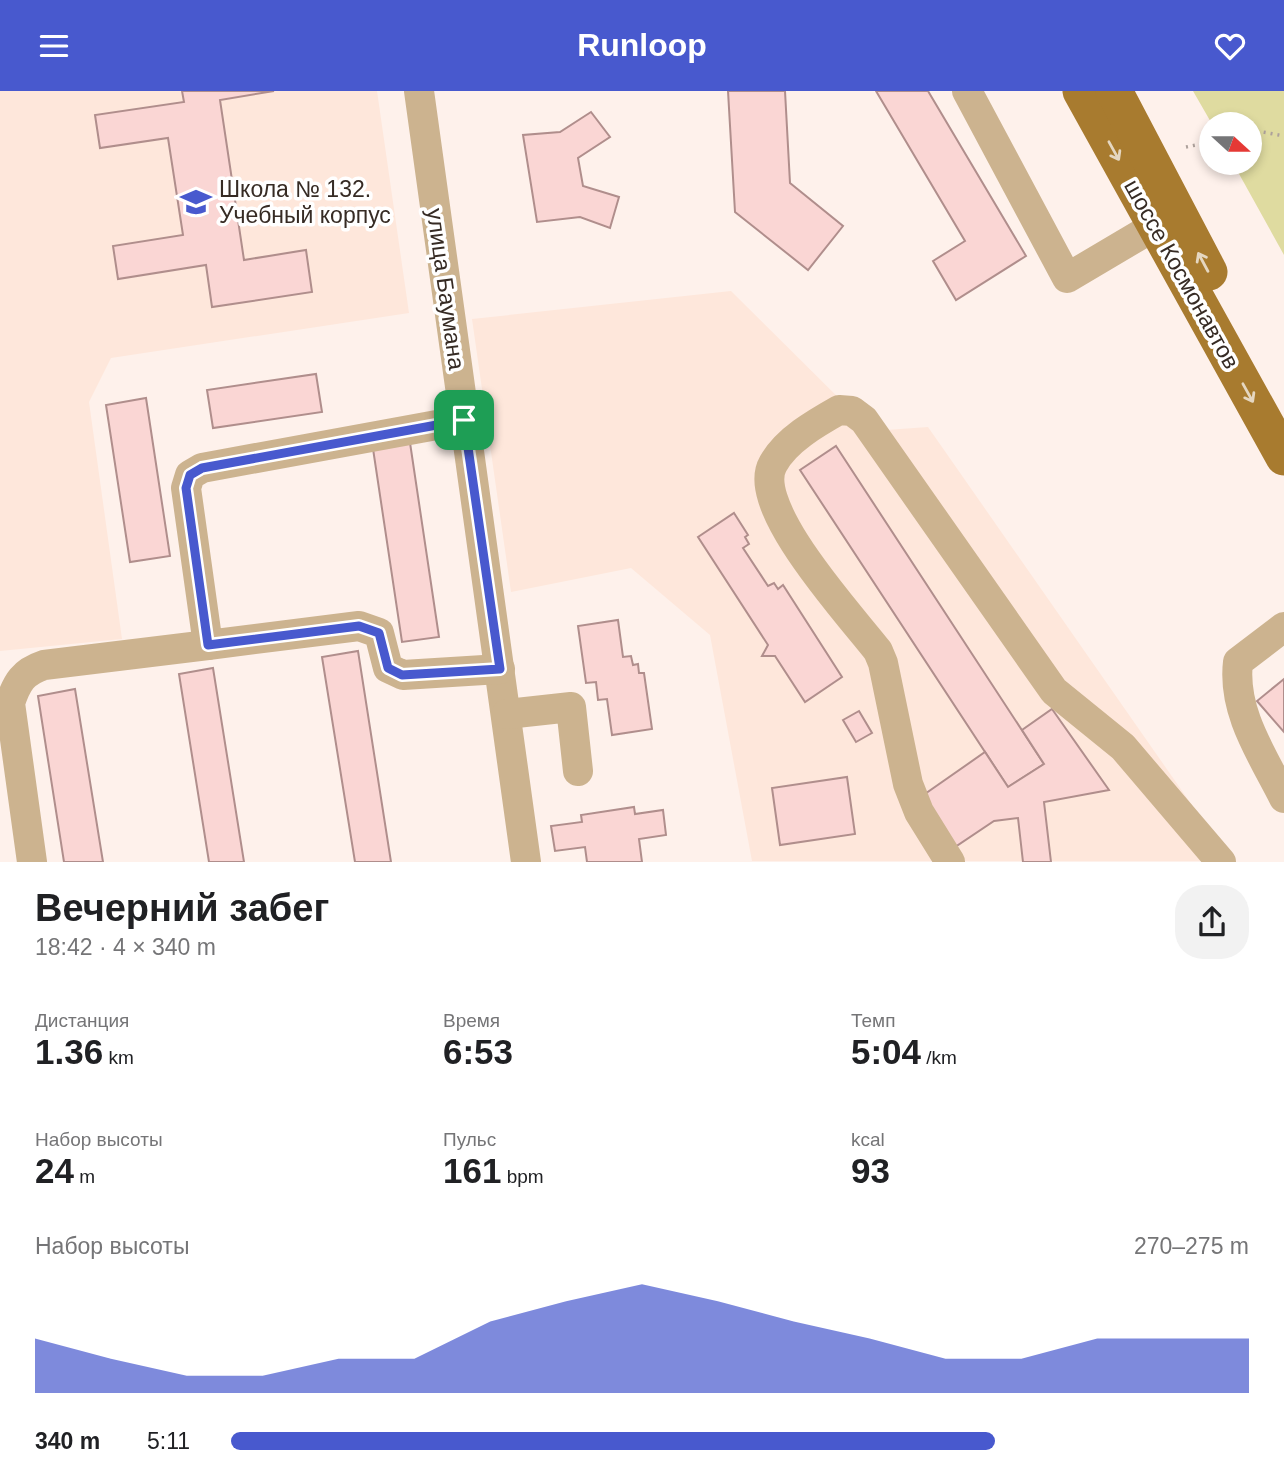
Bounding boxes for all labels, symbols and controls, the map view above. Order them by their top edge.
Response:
icon: menu [35,27,73,65]
text: Runloop [577,27,707,63]
icon: heart [1211,27,1249,65]
north arrow [1199,112,1262,175]
map controls [1199,112,1262,175]
one-way arrow [1108,140,1121,161]
street label: шоссе Космонавтов [1119,175,1245,373]
place label: Школа № 132. Учебный корпус [219,176,391,228]
school or university icon: Школа № 132. Учебный корпус [179,185,213,219]
street label: улица Баумана [422,207,470,372]
one-way arrow [1196,252,1210,273]
one-way arrow [1242,382,1255,403]
pin [434,390,494,450]
icon: arrive [445,401,483,439]
button: share [1175,885,1249,959]
text: Вечерний забег [35,887,329,929]
text: 18:42 · 4 × 340 m [35,934,216,960]
text: Дистанция [35,1010,129,1031]
text: Время [443,1010,500,1031]
text: Темп [851,1010,895,1031]
text: 1.36 [35,1032,103,1071]
text: 6:53 [443,1032,513,1071]
text: 5:04 [851,1032,921,1071]
text: km [103,1047,134,1068]
text: /km [921,1047,957,1068]
text: Набор высоты [35,1129,163,1150]
text: Пульс [443,1129,496,1150]
text: kcal [851,1129,885,1150]
text: 24 [35,1151,74,1190]
text: 161 [443,1151,501,1190]
text: 93 [851,1151,890,1190]
text: m [74,1166,95,1187]
text: bpm [501,1166,544,1187]
text: Набор высоты [35,1233,189,1259]
text: 270–275 m [1134,1233,1249,1259]
text: 340 m [35,1428,100,1454]
text: 5:11 [147,1428,190,1454]

